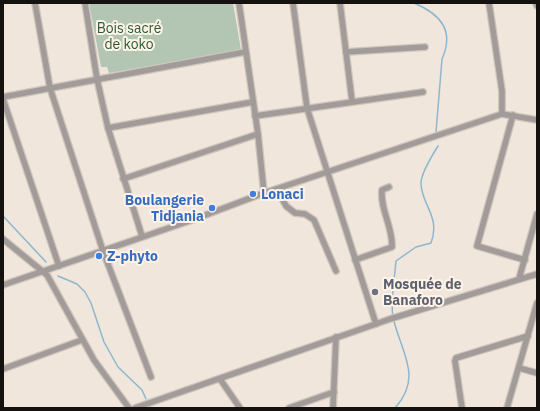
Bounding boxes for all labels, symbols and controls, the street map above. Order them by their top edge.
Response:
park label: Bois sacré de koko [97,19,162,53]
place label: Lonaci [261,185,304,203]
marker: Lonaci [248,189,258,199]
place label: Boulangerie Tidjania [125,191,204,225]
marker: Boulangerie Tidjania [207,203,217,213]
place label: Z-phyto [107,247,158,265]
marker: Z-phyto [94,251,104,261]
place label: Mosquée de Banaforo [383,275,462,309]
marker: Mosquée de Banaforo [370,287,380,297]

